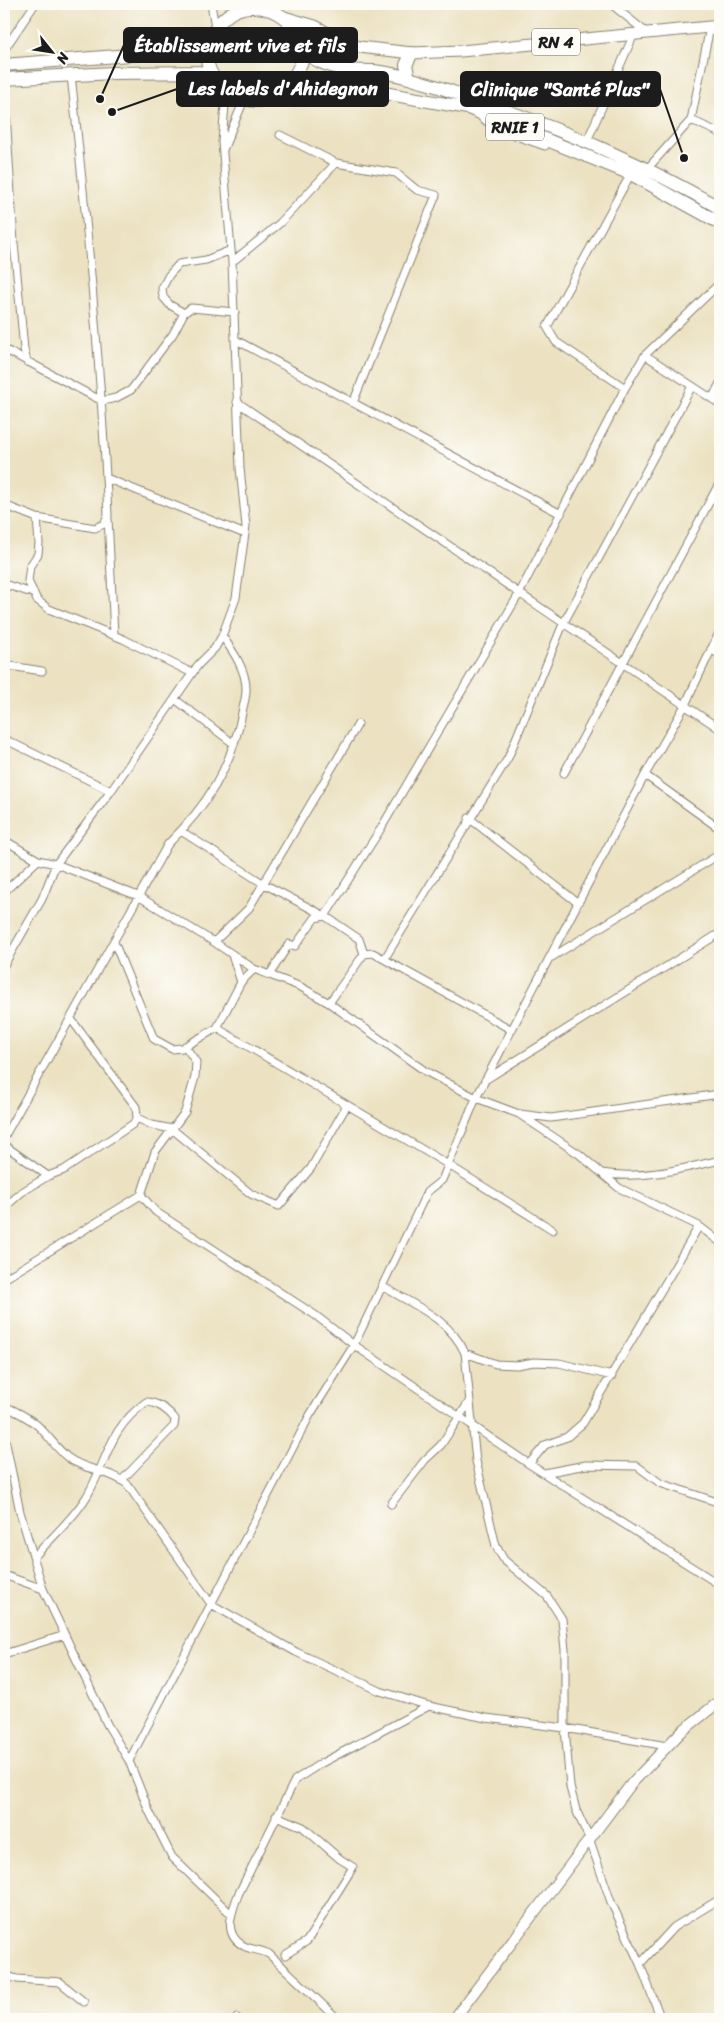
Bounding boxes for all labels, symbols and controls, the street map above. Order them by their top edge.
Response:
north arrow [28,28,78,78]
callout: Établissement vive et fils [124,28,357,62]
road number: RN 4 [532,28,580,56]
text: Établissement vive et fils [134,29,347,62]
text: N [49,47,77,69]
callout: Les labels d'Ahidegnon [177,72,388,106]
text: Les labels d'Ahidegnon [188,72,379,105]
callout: Clinique "Santé Plus" [461,72,660,106]
text: Clinique "Santé Plus" [470,73,651,106]
road number: RNIE 1 [486,114,544,140]

